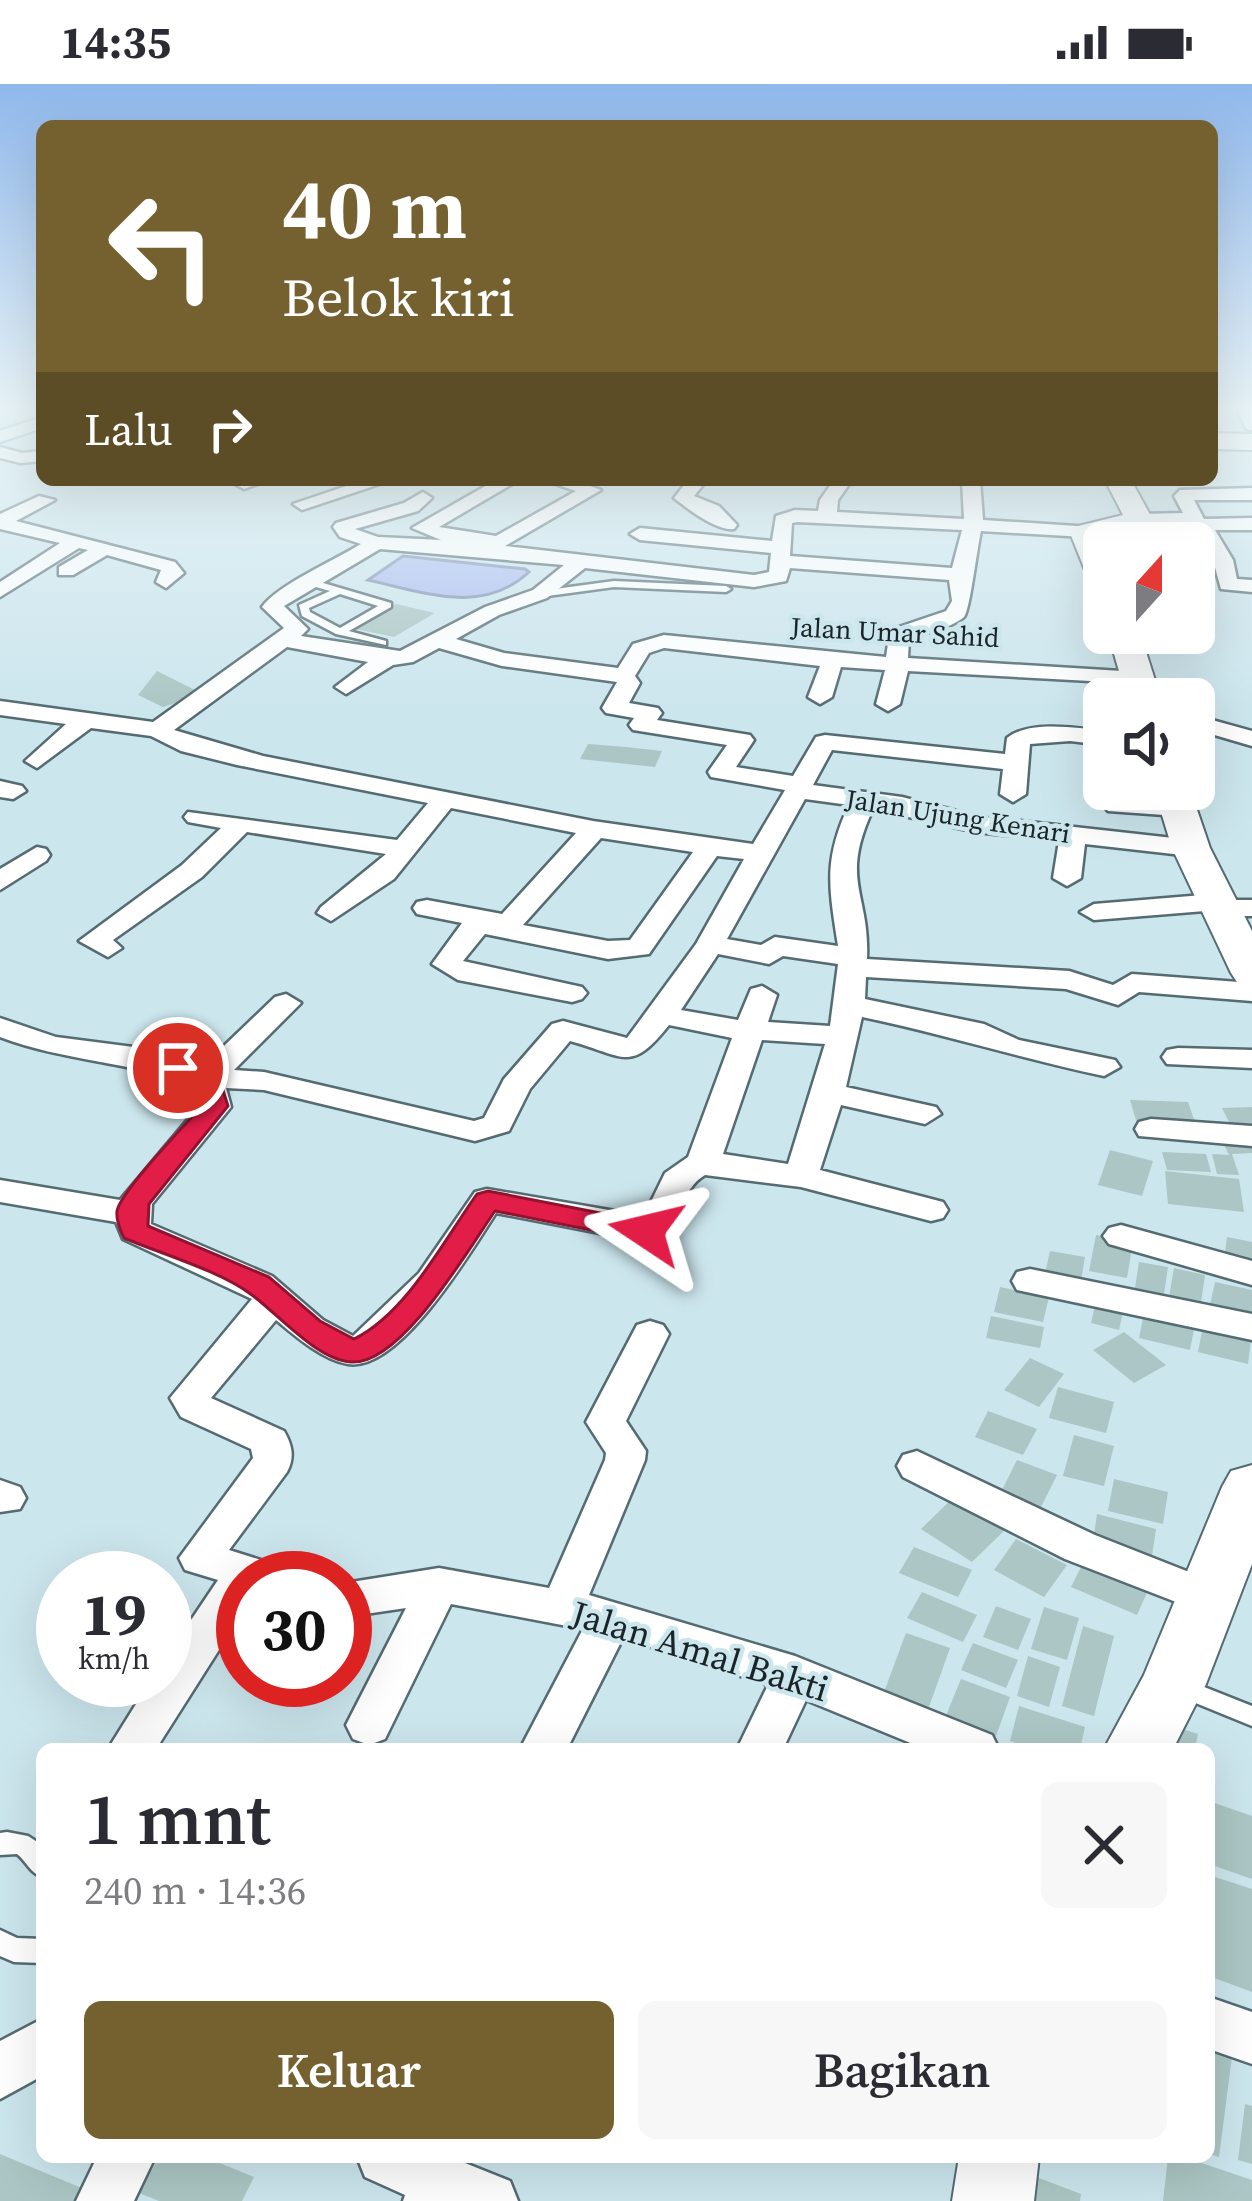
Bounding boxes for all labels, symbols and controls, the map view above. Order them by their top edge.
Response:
text: 14:35 [60,11,171,73]
text: 40 m [282,151,467,266]
icon: left [84,168,240,324]
text: Belok kiri [282,260,515,334]
icon: right [197,396,263,462]
text: Lalu [84,398,173,460]
north arrow [1083,522,1215,654]
map controls [1083,522,1215,810]
street label: Jalan Umar Sahid [789,608,1000,656]
button: sound [1083,678,1215,810]
street label: Jalan Ujung Kenari [842,780,1073,852]
pin [127,1017,229,1119]
icon: arrive [145,1035,211,1101]
position arrow [583,1168,709,1294]
speed limit sign: 30 [216,1551,372,1707]
text: 19 [81,1573,147,1655]
street label: Jalan Amal Bakti [564,1588,835,1713]
text: km/h [78,1638,150,1679]
text: 1 mnt [84,1769,271,1868]
button: close [1041,1782,1167,1908]
text: 240 m · 14:36 [84,1864,306,1917]
button: Keluar [84,2001,614,2139]
button: Bagikan [638,2001,1167,2139]

